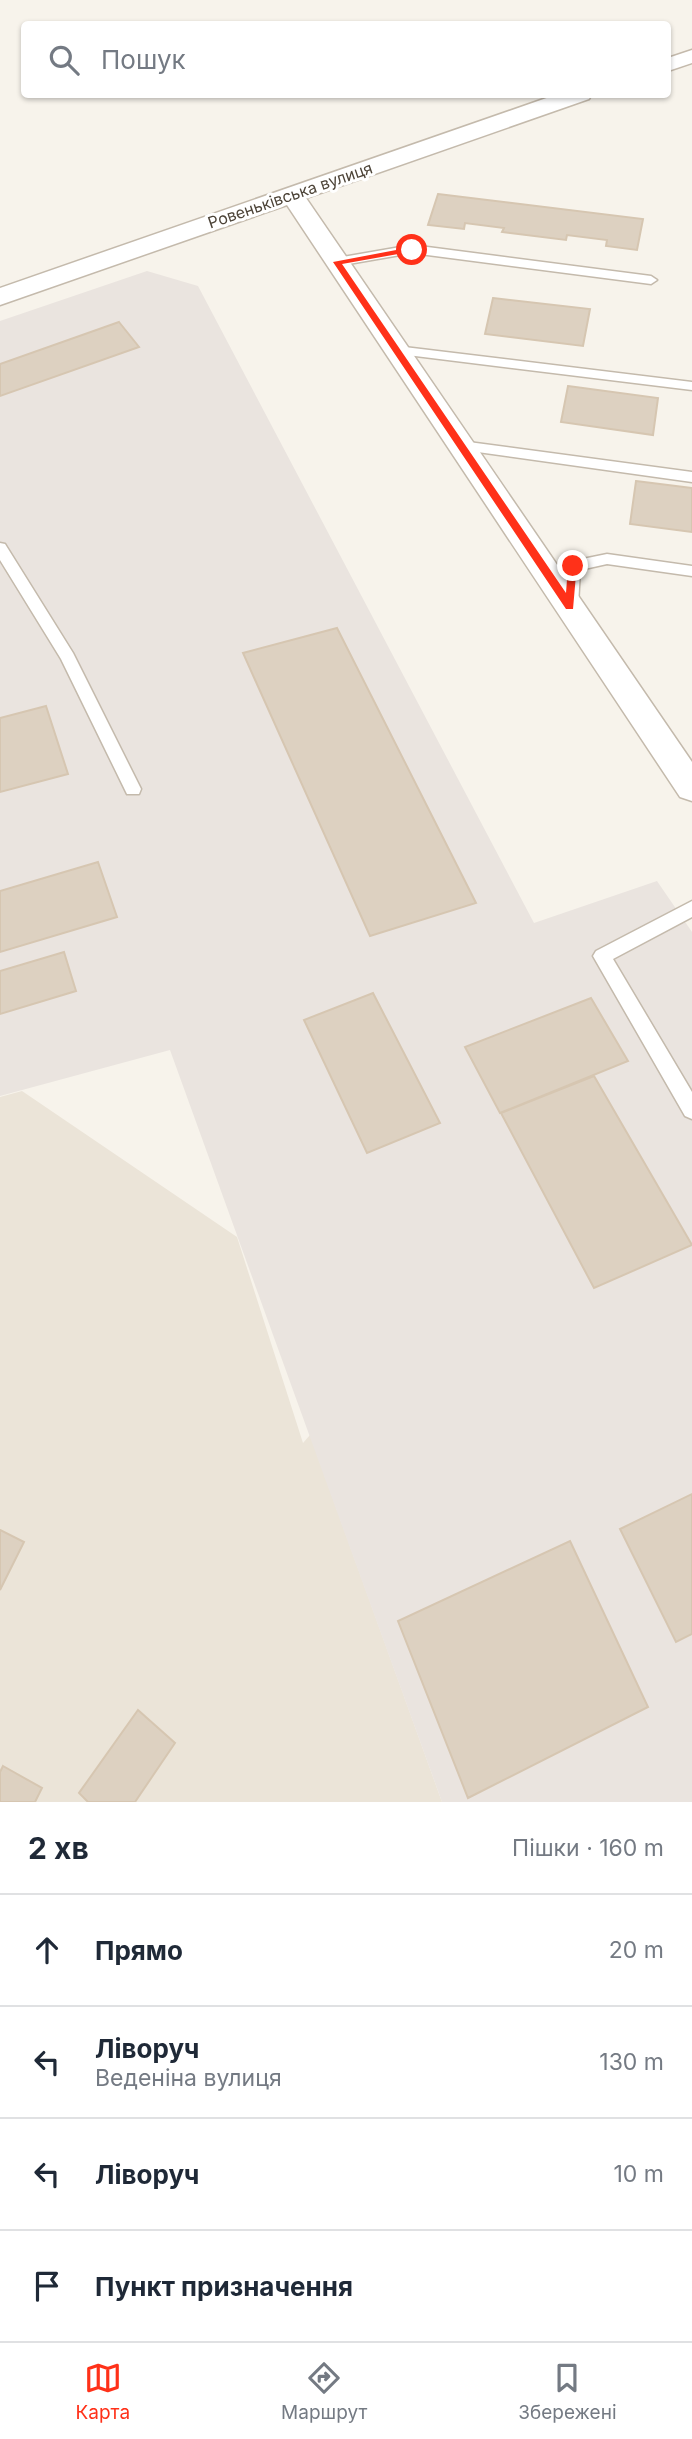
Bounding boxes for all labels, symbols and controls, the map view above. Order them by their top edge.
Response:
search box [21,21,671,98]
icon: search [45,41,83,79]
text: Пошук [101,44,186,75]
street label: Ровеньківська вулиця [205,157,375,233]
route start [396,234,427,265]
route end [557,550,588,581]
text: 2 хв [28,1830,89,1866]
text: Пішки · 160 m [512,1834,664,1862]
icon: ahead [28,1931,66,1969]
text: Прямо [95,1935,183,1966]
text: 20 m [609,1936,664,1964]
text: Ліворуч [95,2033,199,2064]
icon: left [28,2043,66,2081]
text: 130 m [599,2048,664,2076]
text: Веденіна вулиця [95,2064,282,2092]
icon: left [28,2155,66,2193]
text: Ліворуч [95,2159,199,2190]
text: 10 m [614,2160,664,2188]
icon: arrive [28,2267,66,2305]
text: Пункт призначення [95,2271,353,2302]
tab: Карта [76,2359,130,2424]
tab: Маршрут [281,2359,367,2424]
tab: Збережені [518,2359,617,2424]

